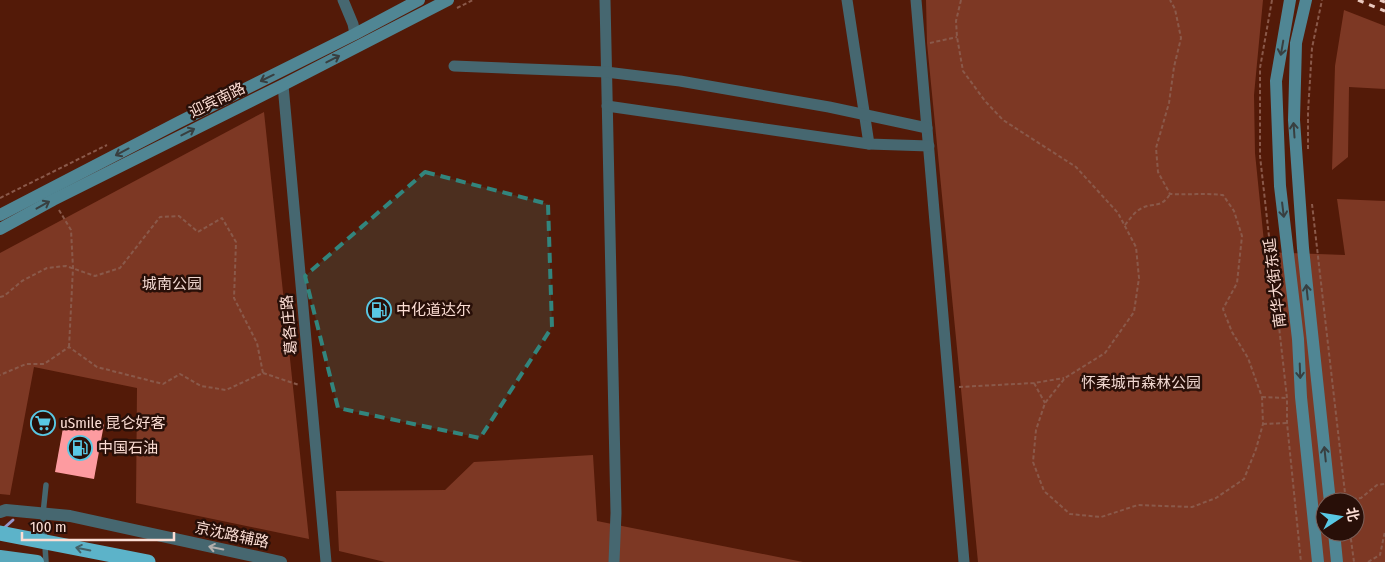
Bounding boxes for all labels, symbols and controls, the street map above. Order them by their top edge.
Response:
one-way arrow [1276,40,1286,56]
one-way arrow [325,54,340,63]
one-way arrow [259,73,274,83]
street label: 迎宾南路 [186,79,248,121]
one-way arrow [1290,122,1299,138]
one-way arrow [180,127,195,136]
one-way arrow [115,148,130,157]
one-way arrow [35,200,50,210]
one-way arrow [1278,201,1288,217]
street label: 南华大街东延 [1261,237,1289,329]
park label: 城南公园 [142,275,202,293]
one-way arrow [1303,284,1312,300]
street label: 葛各庄路 [277,294,301,356]
fuel station icon: 中化道达尔 [366,297,392,323]
place label: 中化道达尔 [396,301,471,319]
one-way arrow [1295,363,1304,379]
park label: 怀柔城市森林公园 [1081,374,1201,392]
supermarket icon: uSmile 昆仑好客 [30,410,56,436]
place label: uSmile 昆仑好客 [60,414,165,432]
fuel station icon: 中国石油 [67,435,93,461]
place label: 中国石油 [98,439,158,457]
one-way arrow [1320,446,1330,462]
north arrow [1315,492,1365,542]
text: 北 [1342,506,1362,523]
scale bar [22,510,175,542]
text: 100 m [30,518,67,536]
street label: 京沈路辅路 [193,518,271,552]
one-way arrow [209,543,225,552]
one-way arrow [76,544,92,554]

